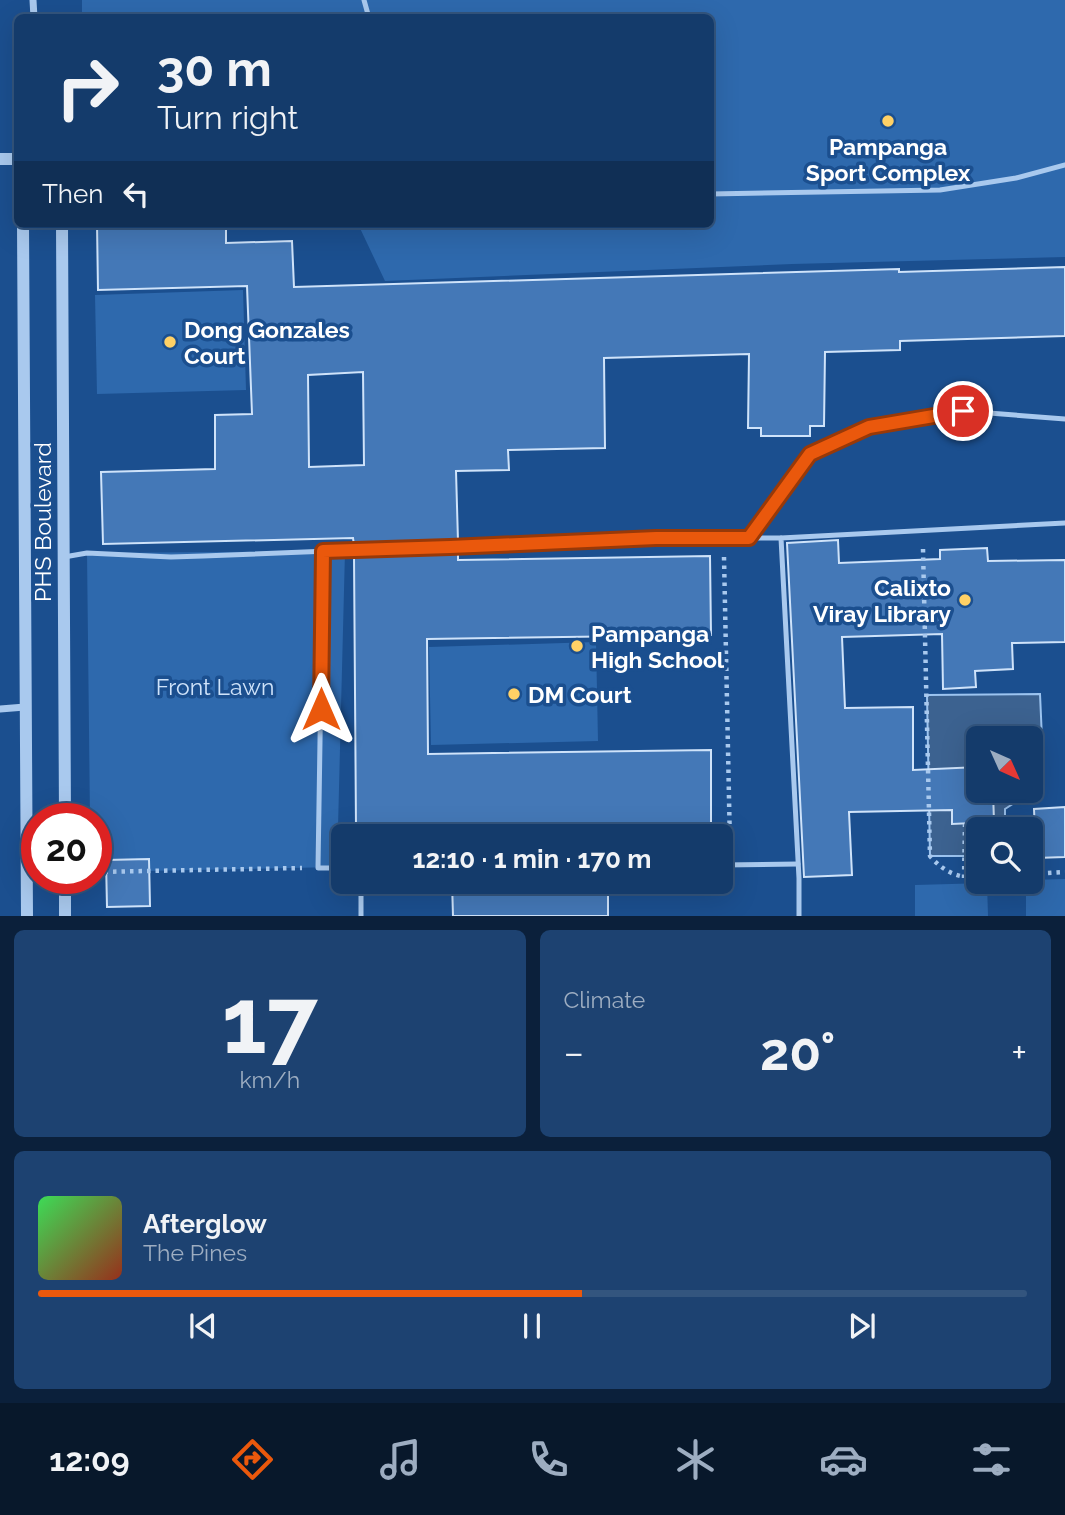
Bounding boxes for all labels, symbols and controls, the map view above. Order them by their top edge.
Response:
text: 30 m [157,40,272,97]
icon: right [42,42,133,133]
text: Turn right [157,99,298,136]
marker: Pampanga Sport Complex [880,113,896,129]
place label: Pampanga Sport Complex [806,133,971,186]
icon: left [117,175,155,213]
text: Then [42,179,103,209]
place label: Dong Gonzales Court [184,316,350,369]
marker: Dong Gonzales Court [162,334,178,350]
pin [933,381,993,441]
icon: arrive [944,392,982,430]
street label: PHS Boulevard [29,442,56,602]
place label: Calixto Viray Library [813,574,951,627]
marker: Calixto Viray Library [957,592,973,608]
place label: Pampanga High School [591,620,725,673]
marker: Pampanga High School [569,638,585,654]
position arrow [284,672,358,746]
park label: Front Lawn [156,673,274,700]
place label: DM Court [528,681,632,708]
marker: DM Court [506,686,522,702]
north arrow [966,726,1043,803]
map controls [966,726,1043,894]
speed limit sign: 20 [21,803,112,894]
button: search [966,817,1043,894]
text: 12:10 · 1 min · 170 m [413,844,651,874]
text: 17 [222,967,318,1074]
text: Climate [564,986,645,1013]
text: 20° [760,1021,835,1082]
text: − [564,1030,584,1075]
text: + [1011,1030,1027,1075]
text: km/h [239,1066,300,1093]
text: Afterglow [143,1209,267,1239]
text: The Pines [143,1239,247,1266]
icon: previous [184,1307,222,1345]
icon: pause [513,1307,551,1345]
icon: next [843,1307,881,1345]
icon: directions [228,1435,277,1484]
icon: music [376,1435,425,1484]
icon: phone [524,1435,573,1484]
icon: climate [671,1435,720,1484]
icon: car [819,1435,868,1484]
icon: filters [967,1435,1016,1484]
text: 12:09 [49,1441,130,1478]

